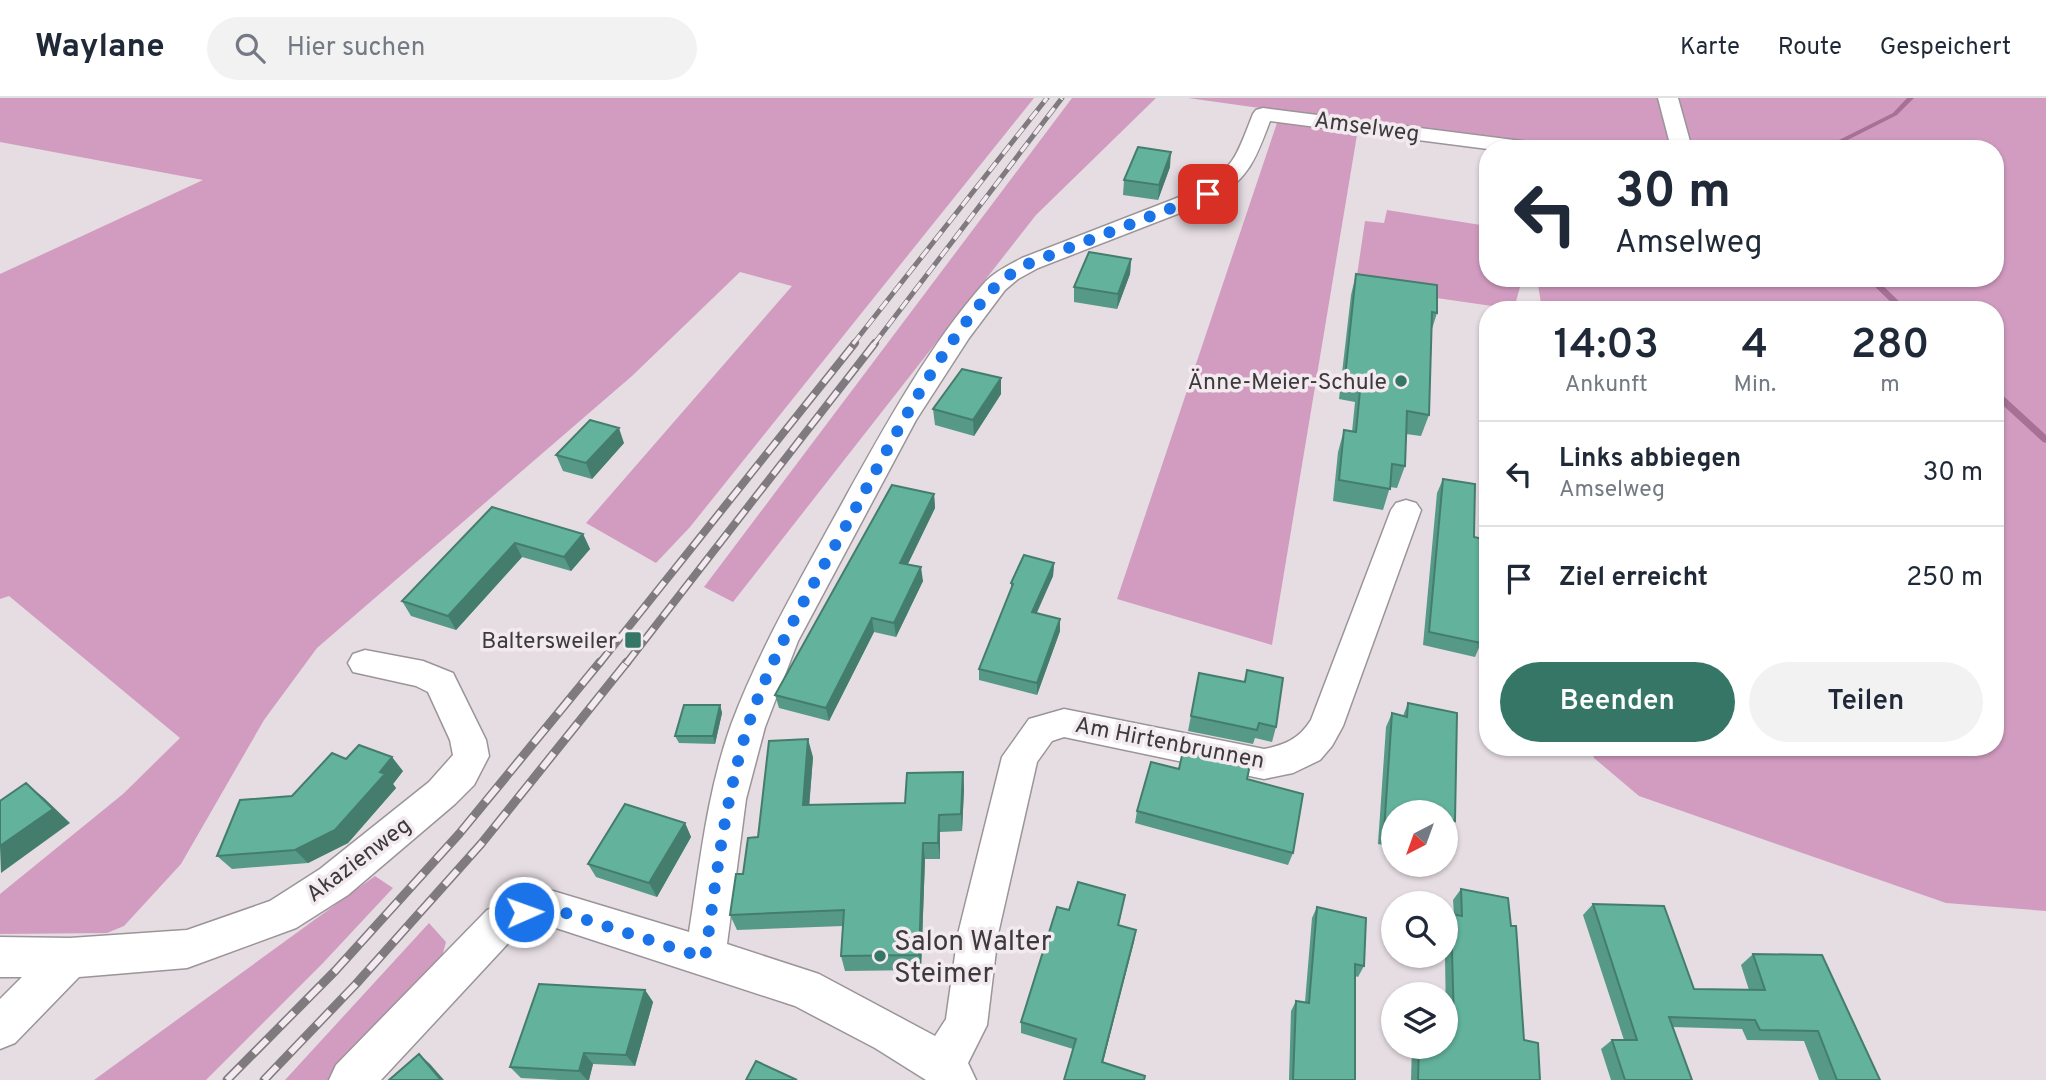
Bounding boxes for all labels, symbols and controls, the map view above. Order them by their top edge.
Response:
search box [207,17,697,80]
text: Waylane [35,27,165,69]
icon: search [231,29,269,67]
text: Hier suchen [287,32,425,65]
text: Karte [1680,33,1740,63]
text: Route [1778,33,1842,63]
text: Gespeichert [1880,33,2011,63]
street label: Amselweg [1312,107,1421,150]
text: 30 m [1615,163,1731,225]
pin [1178,164,1238,224]
icon: left [1500,168,1591,259]
icon: arrive [1189,175,1227,213]
text: Amselweg [1615,224,1763,264]
text: 14:03 [1554,320,1659,373]
text: 4 [1742,320,1768,373]
text: 280 [1851,320,1929,373]
place label: Änne-Meier-Schule [1187,368,1387,398]
text: Ankunft [1565,371,1648,400]
text: Min. [1734,371,1776,400]
text: m [1880,371,1900,400]
marker: Änne-Meier-Schule [1393,373,1409,389]
text: Links abbiegen [1559,443,1741,476]
icon: left [1500,455,1538,493]
text: 30 m [1923,457,1983,490]
text: Amselweg [1559,476,1665,505]
icon: arrive [1500,560,1538,598]
text: Ziel erreicht [1559,562,1708,595]
text: 250 m [1906,562,1983,595]
place label: Baltersweiler [481,628,617,657]
marker: Baltersweiler [623,630,643,650]
button: Beenden [1500,662,1735,742]
button: Teilen [1749,662,1983,742]
street label: Am Hirtenbrunnen [1072,712,1267,777]
north arrow [1381,800,1458,877]
map controls [1381,800,1458,1059]
street label: Akazienweg [301,812,418,910]
position arrow [487,875,561,949]
button: search [1381,891,1458,968]
place label: Salon Walter Steimer [894,925,1052,993]
marker: Salon Walter Steimer [872,948,888,964]
button: layers [1381,982,1458,1059]

